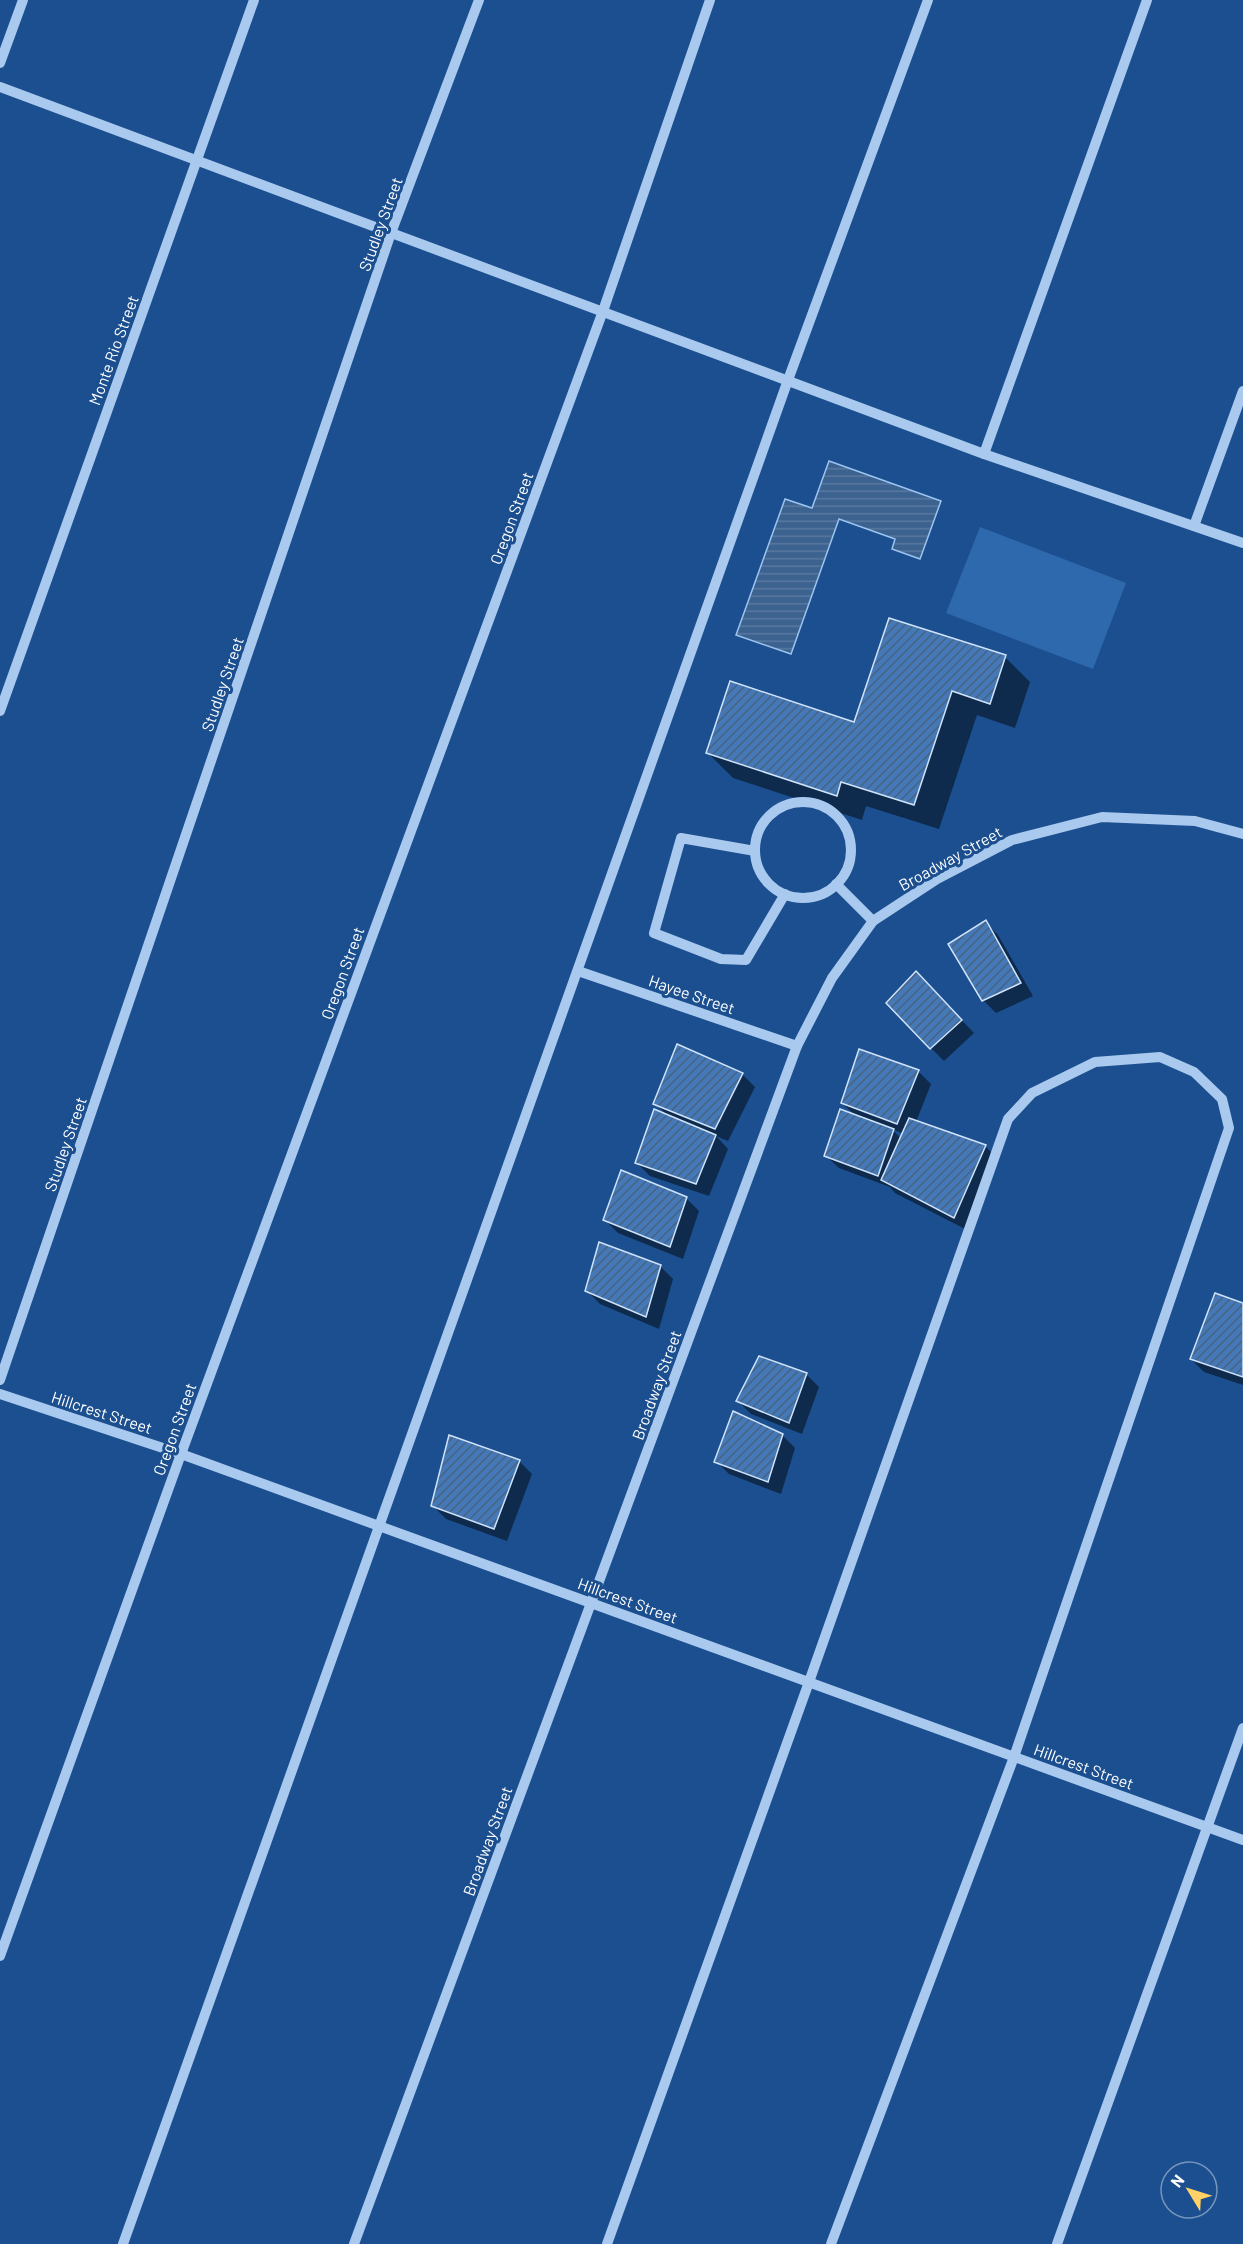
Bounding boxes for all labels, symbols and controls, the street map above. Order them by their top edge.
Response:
street label: Studley Street [354,174,406,274]
street label: Monte Rio Street [84,292,142,408]
street label: Oregon Street [485,469,537,567]
street label: Studley Street [197,634,247,734]
street label: Broadway Street [895,822,1005,894]
street label: Oregon Street [316,924,368,1022]
street label: Hayee Street [647,970,737,1018]
street label: Studley Street [40,1094,90,1194]
street label: Broadway Street [627,1328,685,1442]
street label: Oregon Street [148,1380,200,1478]
street label: Hillcrest Street [49,1387,155,1437]
street label: Hillcrest Street [576,1573,680,1627]
street label: Hillcrest Street [1032,1739,1136,1793]
street label: Broadway Street [458,1784,516,1898]
north arrow [1159,2160,1219,2220]
text: N [1166,2170,1188,2190]

